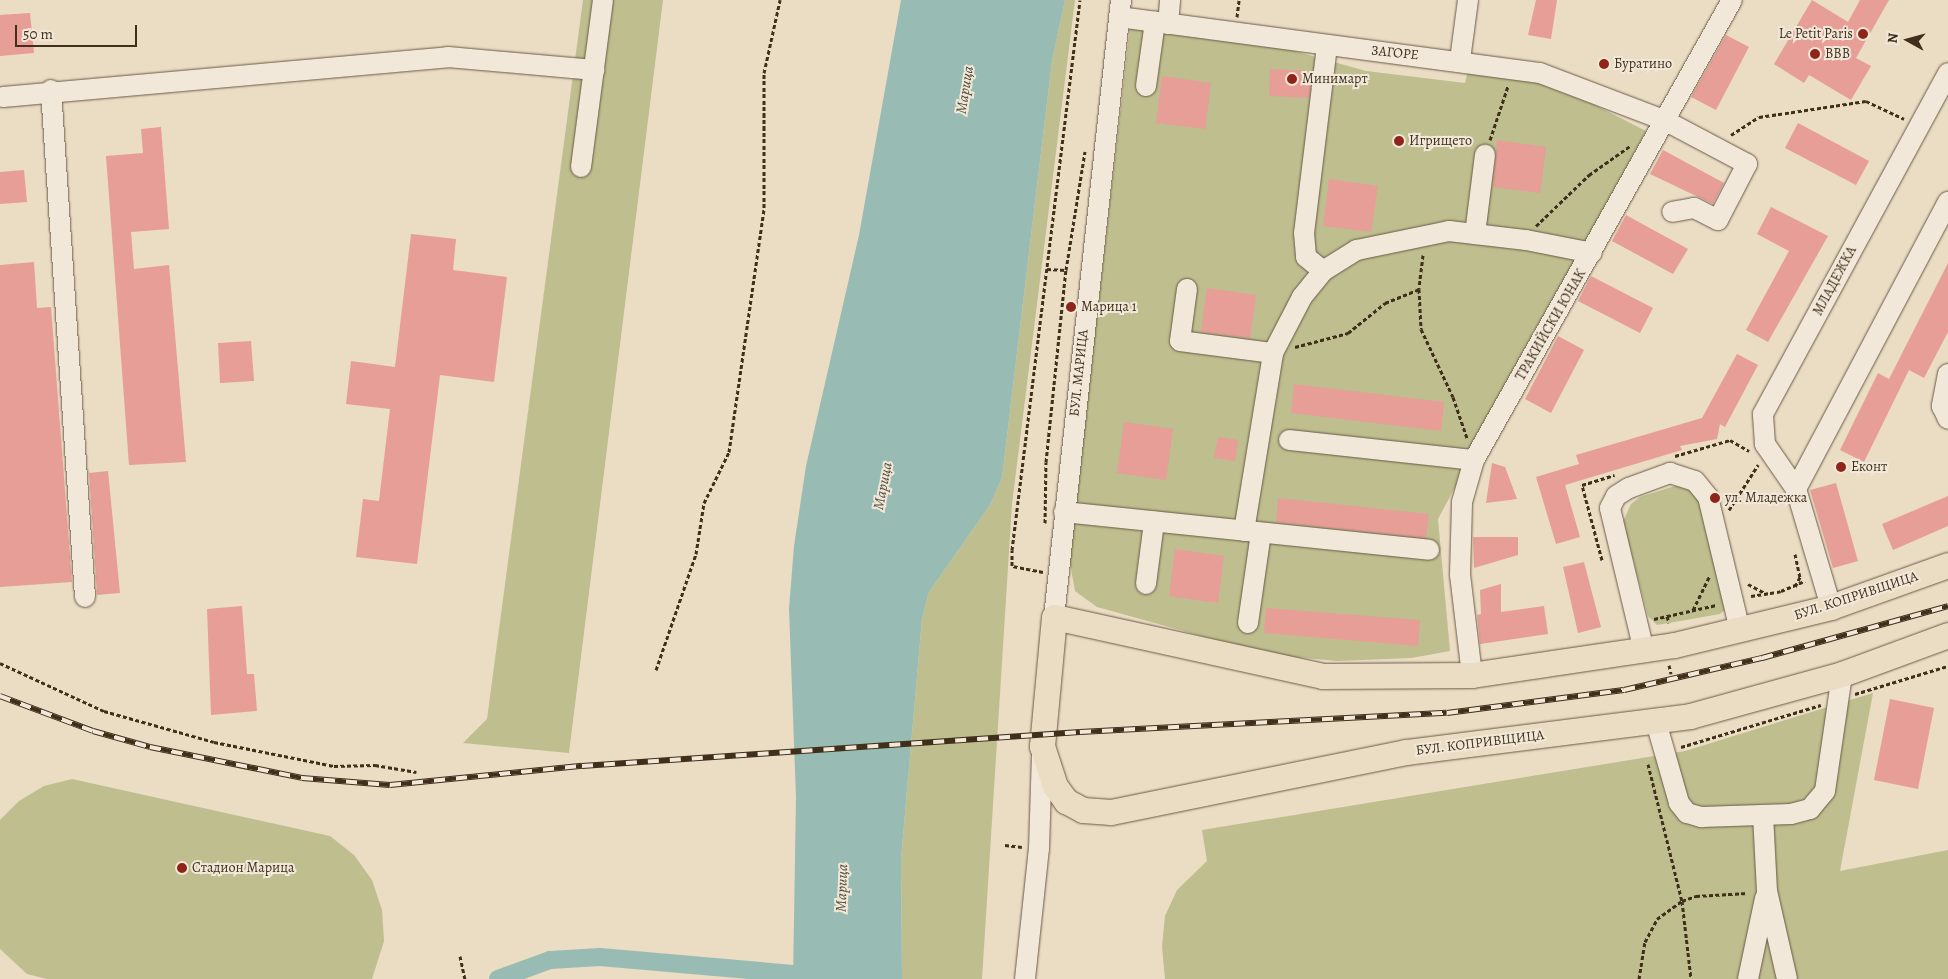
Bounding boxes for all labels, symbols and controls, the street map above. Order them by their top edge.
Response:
scale bar [18,15,140,47]
north arrow [1883,15,1933,65]
text: 50 m [23,24,53,44]
place label: Le Petit Paris [1779,26,1853,42]
marker: Le Petit Paris [1857,28,1869,40]
text: N [1883,32,1903,44]
street label: ЗАГОРЕ [1370,42,1420,64]
place label: ВВВ [1825,46,1850,62]
marker: ВВВ [1809,48,1821,60]
place label: Буратино [1614,56,1672,72]
marker: Буратино [1598,58,1610,70]
water label: Марица [952,65,978,115]
place label: Минимарт [1302,71,1368,87]
marker: Минимарт [1286,73,1298,85]
place label: Игрището [1409,133,1472,149]
marker: Игрището [1393,135,1405,147]
street label: МЛАДЕЖКА [1810,243,1860,319]
street label: ТРАКИЙСКИ ЮНАК [1512,266,1590,384]
place label: Марица 1 [1081,299,1137,315]
marker: Марица 1 [1065,301,1077,313]
street label: БУЛ. МАРИЦА [1066,328,1092,418]
place label: Еконт [1851,459,1887,475]
water label: Марица [870,461,896,511]
marker: Еконт [1835,461,1847,473]
place label: ул. Младежка [1725,490,1808,506]
marker: ул. Младежка [1709,492,1721,504]
street label: БУЛ. КОПРИВЩИЦА [1792,568,1920,624]
street label: БУЛ. КОПРИВЩИЦА [1415,727,1545,759]
place label: Стадион Марица [192,860,294,876]
marker: Стадион Марица [176,862,188,874]
water label: Марица [832,864,852,912]

